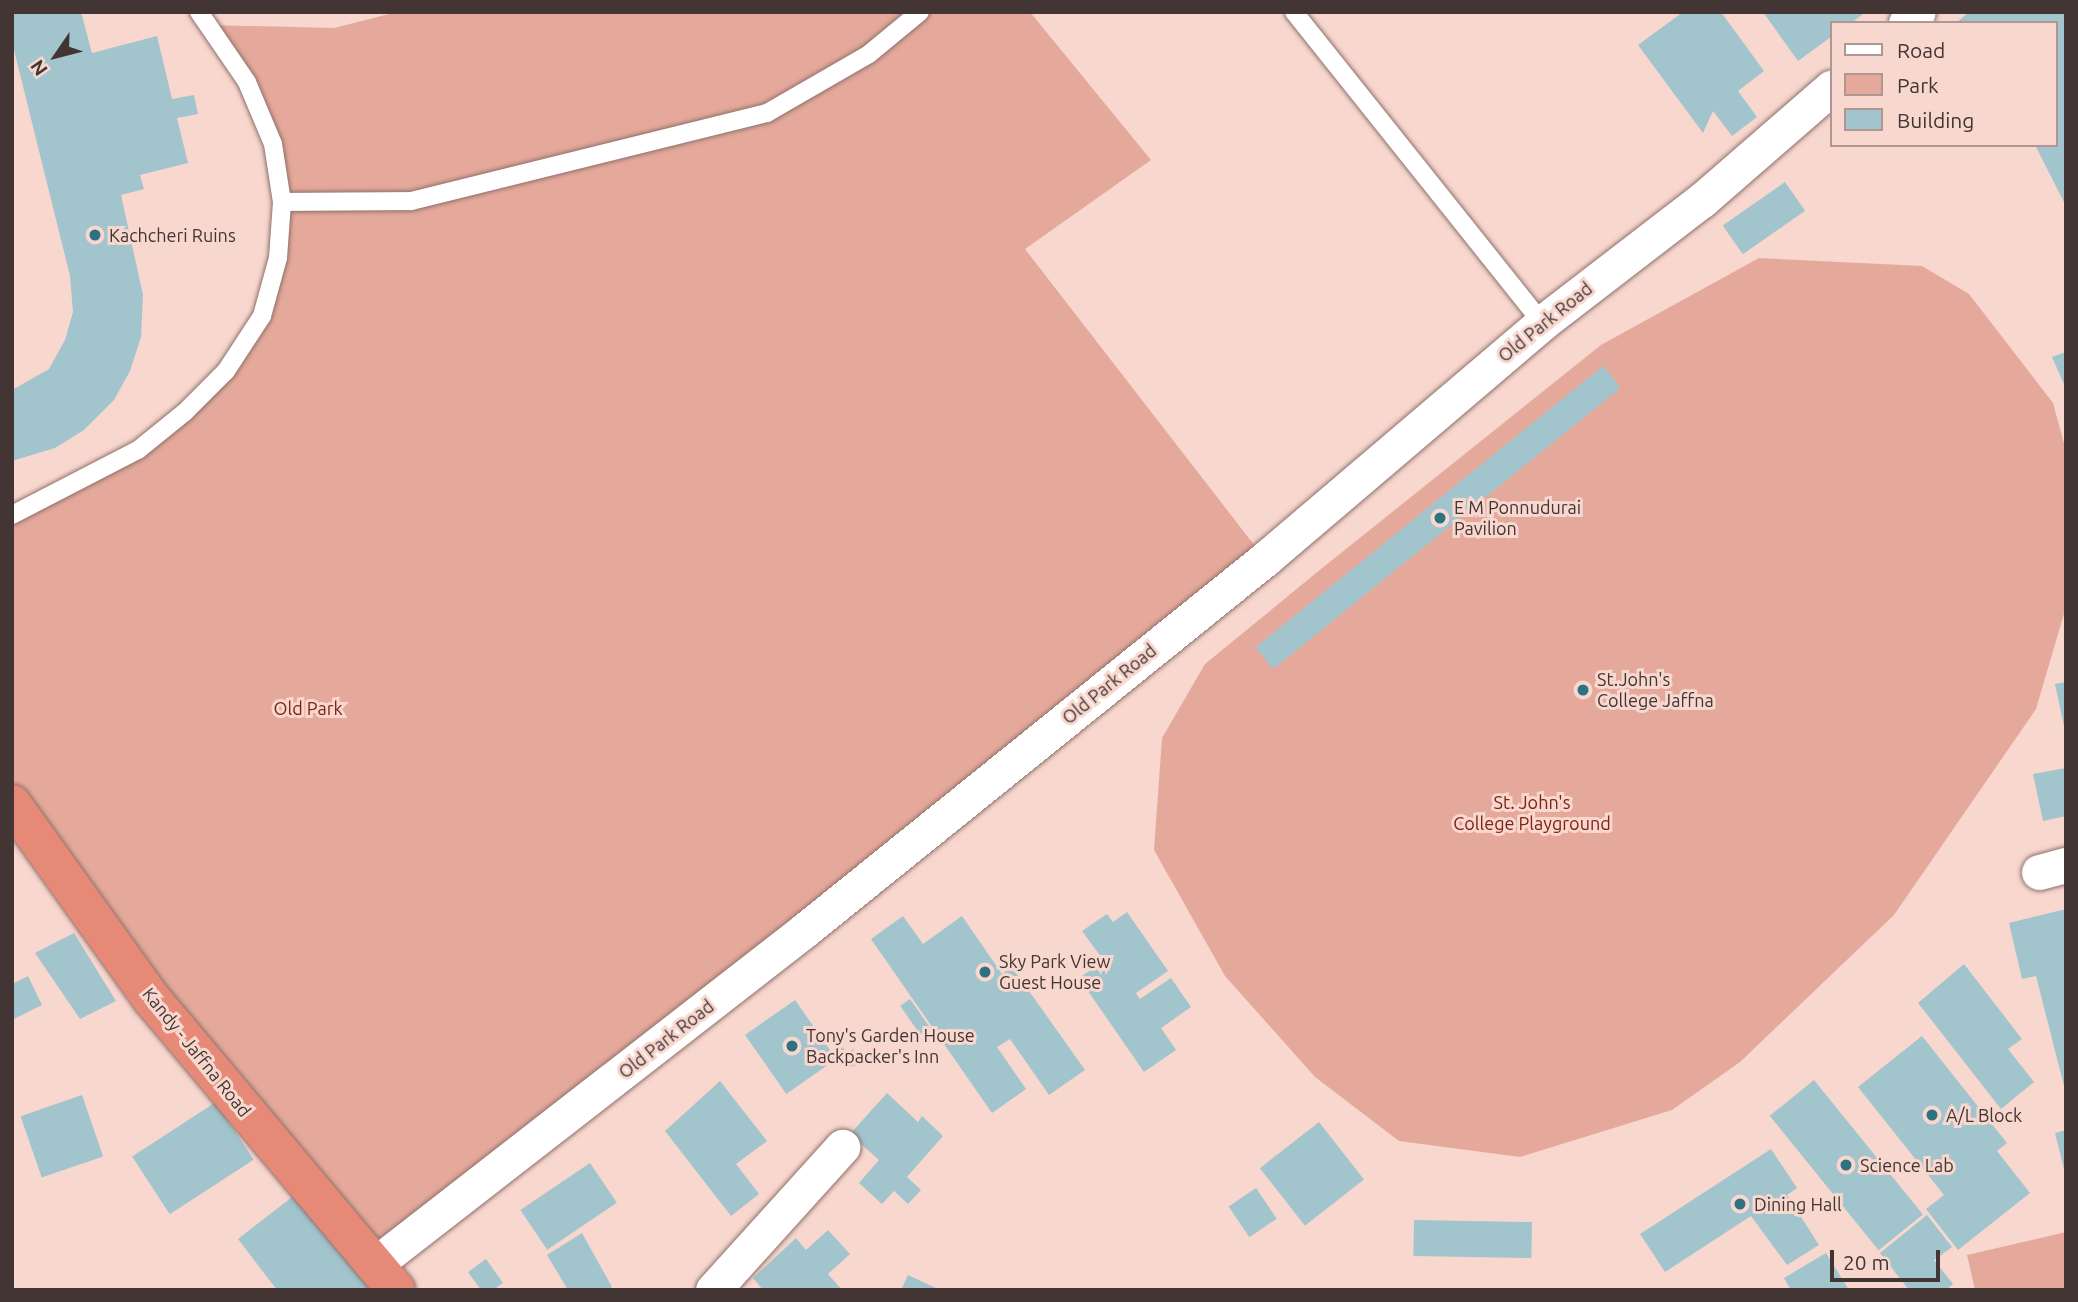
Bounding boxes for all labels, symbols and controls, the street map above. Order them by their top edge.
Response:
north arrow [21,21,91,91]
legend [1829,21,2057,147]
text: Road [1897,38,1945,62]
text: N [26,56,52,80]
text: Park [1897,73,1939,97]
text: Building [1897,108,1974,132]
place label: Kachcheri Ruins [109,224,236,246]
marker: Kachcheri Ruins [87,227,103,243]
street label: Old Park Road [1494,278,1596,366]
place label: E M Ponnudurai Pavilion [1454,497,1581,540]
marker: E M Ponnudurai Pavilion [1432,510,1448,526]
street label: Old Park Road [1058,640,1160,728]
place label: St.John's College Jaffna [1597,669,1714,712]
marker: St.John's College Jaffna [1575,682,1591,698]
park label: Old Park [273,697,343,719]
park label: St. John's College Playground [1453,792,1611,834]
place label: Sky Park View Guest House [999,951,1111,993]
marker: Sky Park View Guest House [977,964,993,980]
street label: Kandy - Jaffna Road [138,983,256,1121]
street label: Old Park Road [614,995,718,1083]
place label: Tony's Garden House Backpacker's Inn [806,1025,975,1068]
marker: Tony's Garden House Backpacker's Inn [784,1038,800,1054]
place label: A/L Block [1946,1104,2022,1126]
marker: A/L Block [1924,1107,1940,1123]
place label: Science Lab [1860,1154,1954,1176]
marker: Science Lab [1838,1157,1854,1173]
place label: Dining Hall [1754,1193,1842,1215]
marker: Dining Hall [1732,1196,1748,1212]
scale bar [1833,1236,1943,1280]
text: 20 m [1843,1250,1890,1274]

